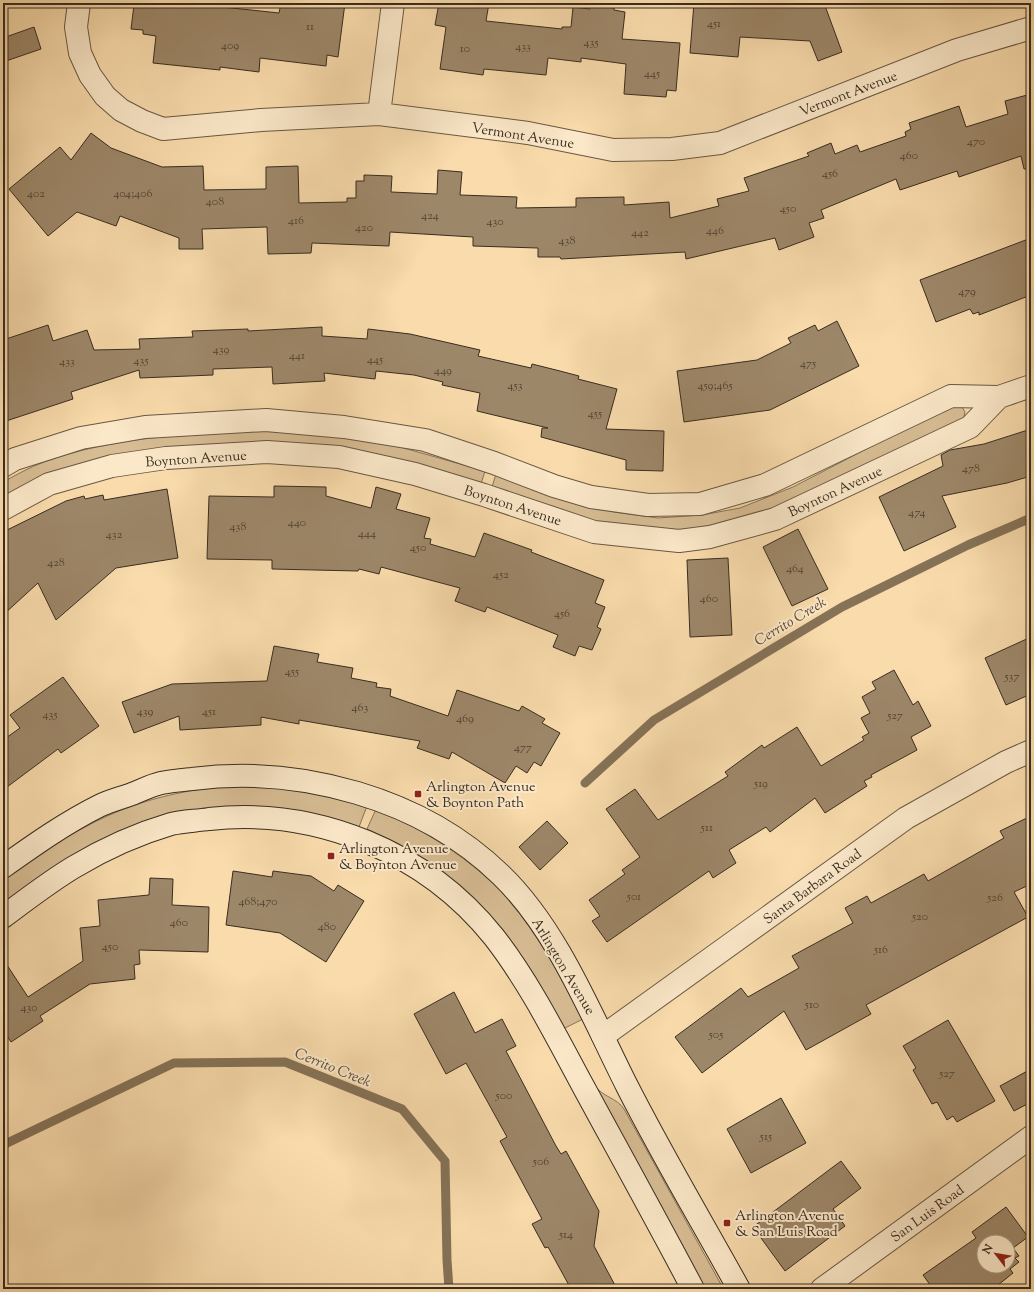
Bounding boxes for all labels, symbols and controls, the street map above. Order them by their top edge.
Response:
house number: 451 [707,15,721,33]
house number: 11 [306,18,314,36]
house number: 435 [583,34,599,52]
house number: 409 [221,37,239,55]
house number: 433 [515,38,531,56]
house number: 10 [460,40,470,58]
house number: 445 [644,65,660,83]
street label: Vermont Avenue [797,67,901,123]
street label: Vermont Avenue [470,119,575,155]
house number: 470 [967,133,985,151]
house number: 460 [900,147,918,165]
house number: 456 [822,165,838,183]
house number: 402 [27,185,45,203]
house number: 404;406 [113,185,153,203]
house number: 408 [206,193,224,211]
house number: 450 [780,200,796,218]
house number: 424 [421,207,439,225]
house number: 416 [288,212,304,230]
house number: 430 [486,213,504,231]
house number: 420 [355,219,373,237]
house number: 446 [706,222,724,240]
house number: 442 [631,224,649,242]
house number: 438 [559,232,575,250]
house number: 479 [958,283,976,301]
house number: 439 [213,341,229,359]
house number: 441 [289,347,305,365]
house number: 445 [367,351,383,369]
house number: 435 [133,352,149,370]
house number: 433 [59,353,75,371]
house number: 475 [800,355,816,373]
house number: 449 [434,362,452,380]
house number: 453 [507,377,523,395]
house number: 459;465 [697,377,733,395]
house number: 455 [588,405,602,423]
street label: Boynton Avenue [145,446,248,474]
house number: 478 [962,460,980,478]
street label: Boynton Avenue [786,462,886,523]
street label: Boynton Avenue [461,482,564,532]
house number: 474 [908,504,926,522]
house number: 440 [288,514,306,532]
house number: 438 [230,518,246,536]
house number: 444 [358,525,376,543]
house number: 432 [106,526,123,544]
house number: 450 [410,539,426,557]
house number: 428 [47,554,65,572]
house number: 464 [786,560,804,578]
house number: 452 [493,566,509,584]
house number: 460 [700,590,718,608]
water label: Cerrito Creek [751,592,831,652]
house number: 456 [554,605,570,623]
house number: 455 [285,663,299,681]
house number: 537 [1004,668,1019,686]
house number: 463 [352,699,369,717]
house number: 439 [137,703,153,721]
house number: 451 [202,703,216,721]
house number: 435 [42,706,58,724]
house number: 527 [886,707,903,725]
house number: 469 [456,710,474,728]
house number: 477 [514,739,532,757]
house number: 519 [753,775,768,793]
place label: Arlington Avenue & Boynton Path [426,778,536,814]
marker: Arlington Avenue & Boynton Path [413,789,423,799]
house number: 511 [700,819,713,837]
place label: Arlington Avenue & Boynton Avenue [339,840,457,876]
street label: Santa Barbara Road [760,845,867,930]
marker: Arlington Avenue & Boynton Avenue [326,851,336,861]
house number: 501 [626,888,641,906]
house number: 526 [986,889,1003,907]
house number: 468;470 [238,893,278,911]
house number: 520 [911,908,928,926]
house number: 460 [170,914,188,932]
street label: Arlington Avenue [525,915,599,1019]
house number: 480 [318,918,336,936]
house number: 450 [102,938,118,956]
house number: 516 [873,941,888,959]
house number: 510 [804,996,819,1014]
house number: 430 [20,999,38,1017]
house number: 505 [708,1026,723,1044]
water label: Cerrito Creek [291,1044,374,1093]
house number: 527 [938,1065,955,1083]
house number: 500 [495,1087,512,1105]
house number: 515 [759,1128,772,1146]
house number: 506 [532,1153,549,1171]
street label: San Luis Road [887,1181,969,1248]
place label: Arlington Avenue & San Luis Road [735,1207,845,1243]
marker: Arlington Avenue & San Luis Road [722,1218,732,1228]
house number: 514 [558,1226,573,1244]
north arrow [976,1234,1016,1274]
text: N [979,1241,998,1258]

